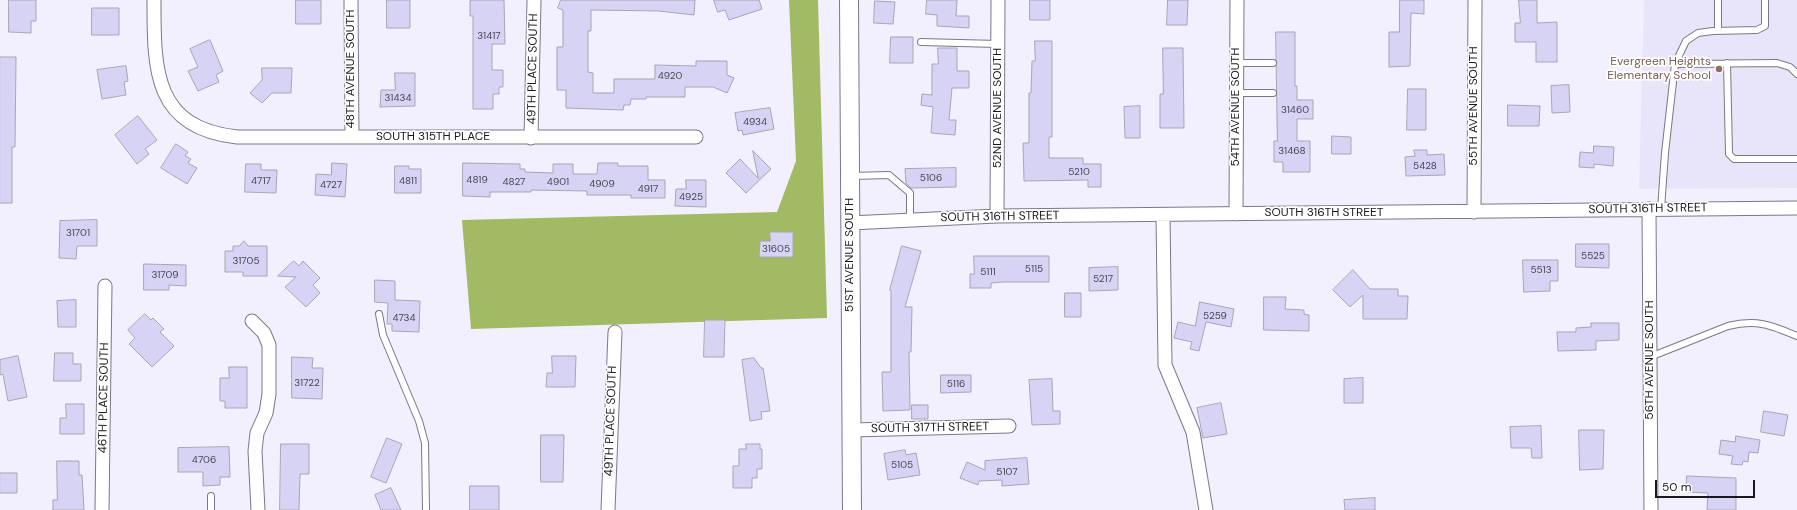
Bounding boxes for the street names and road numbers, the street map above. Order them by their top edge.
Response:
street label: 48TH AVENUE SOUTH [344,9,358,129]
street label: 49TH PLACE SOUTH [525,13,541,125]
street label: 55TH AVENUE SOUTH [1467,46,1481,166]
street label: 52ND AVENUE SOUTH [991,48,1005,168]
street label: 54TH AVENUE SOUTH [1229,48,1243,166]
street label: SOUTH 315TH PLACE [376,130,490,144]
street label: 51ST AVENUE SOUTH [843,198,857,312]
street label: SOUTH 316TH STREET [1588,201,1708,217]
street label: SOUTH 316TH STREET [1265,206,1383,220]
street label: SOUTH 316TH STREET [940,209,1060,225]
street label: 56TH AVENUE SOUTH [1643,300,1657,420]
street label: 46TH PLACE SOUTH [96,342,112,454]
street label: 49TH PLACE SOUTH [602,365,620,477]
street label: SOUTH 317TH STREET [871,420,989,436]

